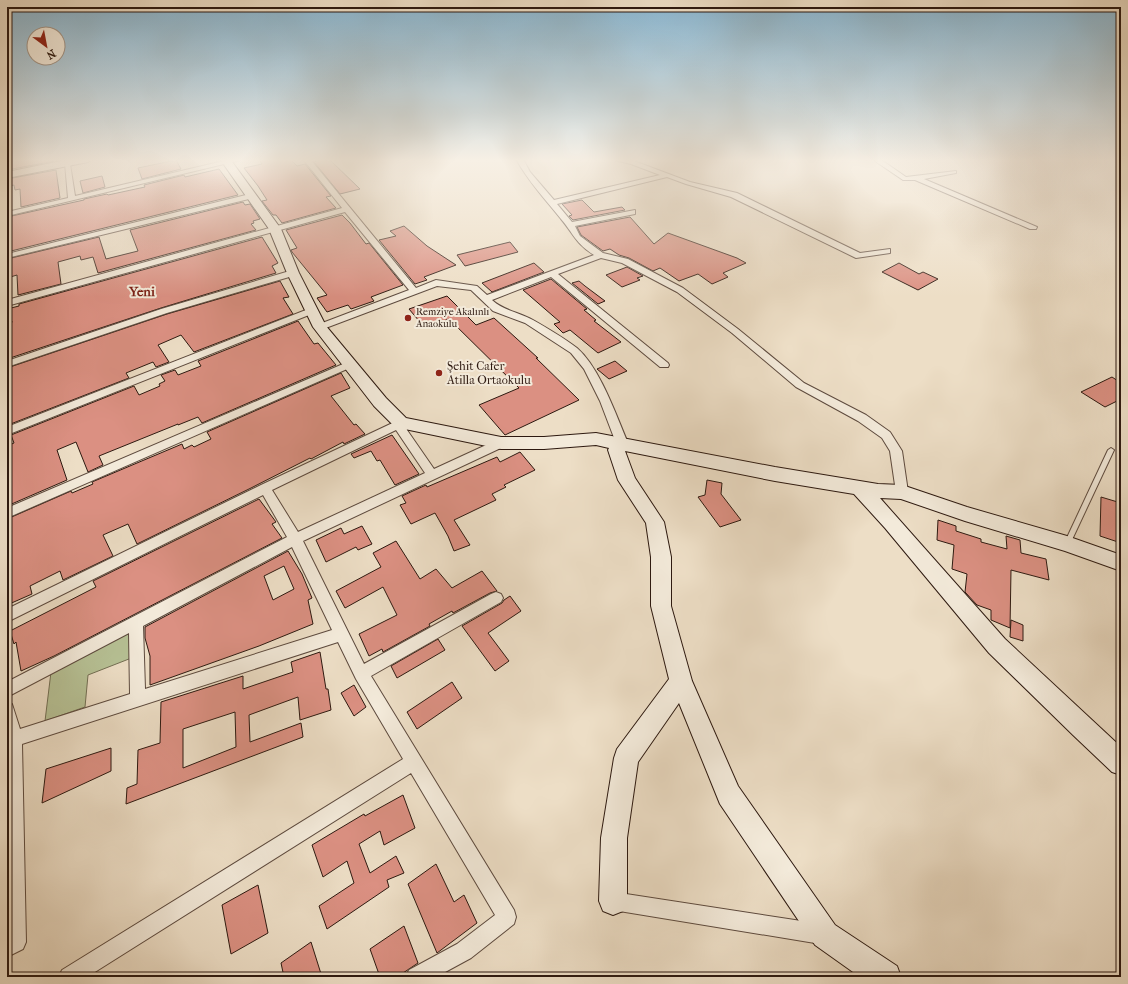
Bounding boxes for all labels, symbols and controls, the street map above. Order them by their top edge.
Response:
north arrow [26,26,66,66]
text: N [44,46,58,62]
district label: Yeni [128,284,155,299]
place label: Remziye Akalınlı Anaokulu [415,306,489,330]
marker: Remziye Akalınlı Anaokulu [403,313,413,323]
place label: Şehit Cafer Atilla Ortaokulu [446,359,531,387]
marker: Şehit Cafer Atilla Ortaokulu [434,368,444,378]

